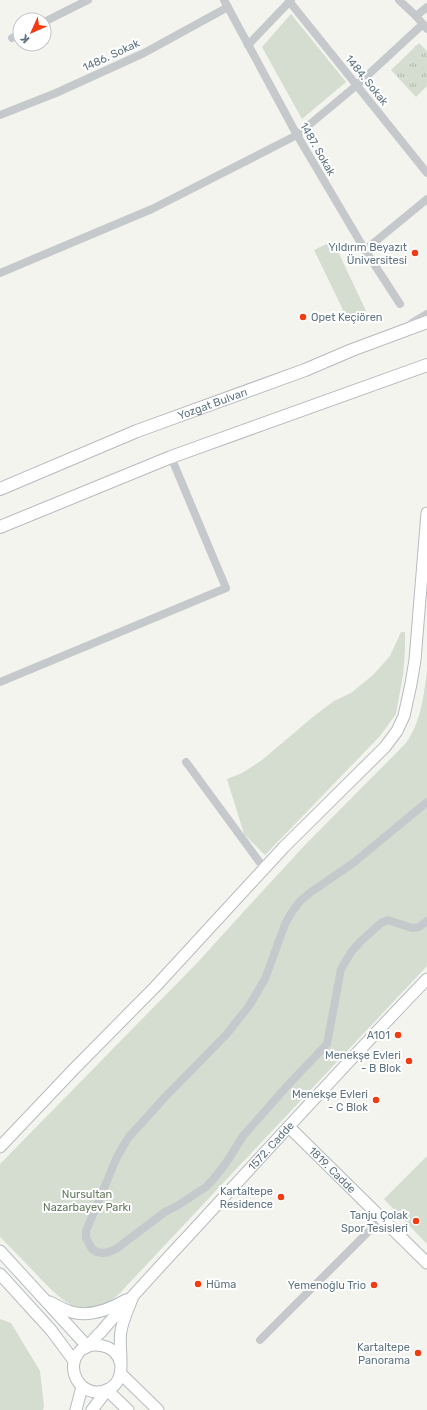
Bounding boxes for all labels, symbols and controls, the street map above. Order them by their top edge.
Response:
north arrow [12,12,52,52]
text: K [18,31,32,46]
street label: 1486. Sokak [81,37,142,74]
street label: 1484. Sokak [342,52,391,108]
street label: 1487. Sokak [297,120,338,178]
place label: Yıldırım Beyazıt Üniversitesi [328,241,408,267]
marker: Yıldırım Beyazıt Üniversitesi [410,248,420,258]
place label: Opet Keçiören [311,311,383,324]
marker: Opet Keçiören [298,312,308,322]
street label: Yozgat Bulvarı [176,386,249,423]
place label: A101 [367,1029,390,1042]
marker: A101 [393,1030,403,1040]
place label: Menekşe Evleri - B Blok [325,1049,401,1075]
marker: Menekşe Evleri - B Blok [404,1056,414,1066]
place label: Menekşe Evleri - C Blok [292,1088,368,1114]
marker: Menekşe Evleri - C Blok [371,1095,381,1105]
street label: 1572. Cadde [246,1119,297,1173]
street label: 1819. Cadde [306,1144,358,1196]
place label: Kartaltepe Residence [220,1185,273,1211]
park label: Nursultan Nazarbayev Parkı [43,1188,131,1214]
marker: Kartaltepe Residence [276,1192,286,1202]
place label: Tanju Çolak Spor Tesisleri [341,1209,408,1235]
marker: Tanju Çolak Spor Tesisleri [411,1216,421,1226]
place label: Hüma [206,1278,236,1291]
marker: Hüma [193,1279,203,1289]
place label: Yemenoğlu Trio [288,1279,366,1292]
marker: Yemenoğlu Trio [369,1280,379,1290]
place label: Kartaltepe Panorama [357,1341,410,1367]
marker: Kartaltepe Panorama [413,1348,423,1358]

